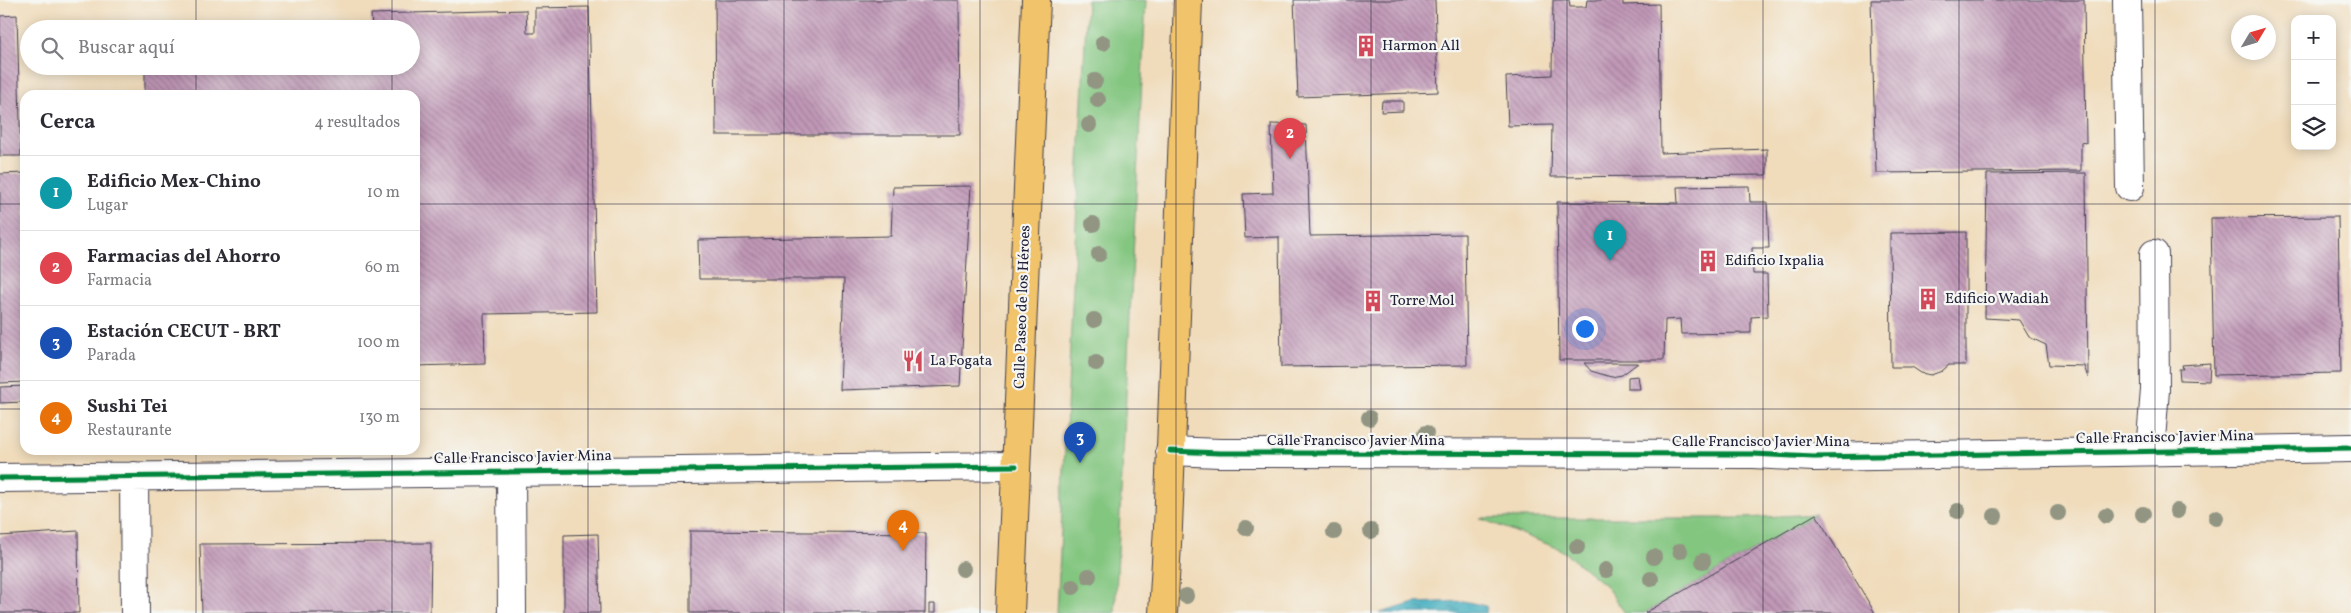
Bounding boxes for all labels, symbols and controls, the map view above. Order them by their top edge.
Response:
north arrow [2231,15,2276,60]
map controls [2291,15,2336,150]
button: + [2291,15,2336,60]
search box [20,20,420,75]
building icon: Harmon All [1353,33,1379,59]
icon: search [38,34,66,62]
text: Buscar aquí [78,35,175,61]
place label: Harmon All [1382,36,1460,57]
button: − [2291,60,2336,105]
button: layers [2291,105,2336,150]
text: Cerca [40,108,95,137]
text: 4 resultados [314,112,400,134]
pin: 2 [1274,118,1306,159]
text: Edificio Mex-Chino [87,169,261,195]
text: 1 [53,182,59,204]
text: 10 m [367,182,400,204]
text: Lugar [87,195,128,217]
pin: 1 [1594,220,1626,261]
street label: Calle Paseo de los Héroes [1010,225,1036,389]
text: Farmacias del Ahorro [87,244,281,270]
building icon: Edificio Ixpalia [1695,248,1721,274]
place label: Edificio Ixpalia [1725,251,1824,272]
text: 2 [52,257,60,279]
text: 60 m [365,257,400,279]
text: Farmacia [87,270,152,292]
building icon: Edificio Wadiah [1915,286,1941,312]
building icon: Torre Mol [1360,288,1386,314]
place label: Edificio Wadiah [1945,289,2049,310]
place label: Torre Mol [1390,291,1454,312]
your location [1572,316,1598,342]
text: Estación CECUT - BRT [87,319,281,345]
text: 3 [52,332,60,354]
text: 100 m [357,332,400,354]
text: Parada [87,345,136,367]
restaurant icon: La Fogata [900,348,926,374]
place label: La Fogata [930,351,992,372]
text: Sushi Tei [87,394,168,420]
text: 4 [51,407,61,429]
text: 130 m [359,407,400,429]
text: Restaurante [87,420,172,442]
pin: 3 [1064,422,1096,463]
street label: Calle Francisco Javier Mina [2076,426,2254,450]
street label: Calle Francisco Javier Mina [1267,431,1445,452]
street label: Calle Francisco Javier Mina [1672,432,1850,453]
street label: Calle Francisco Javier Mina [434,446,612,470]
pin: 4 [887,510,919,551]

